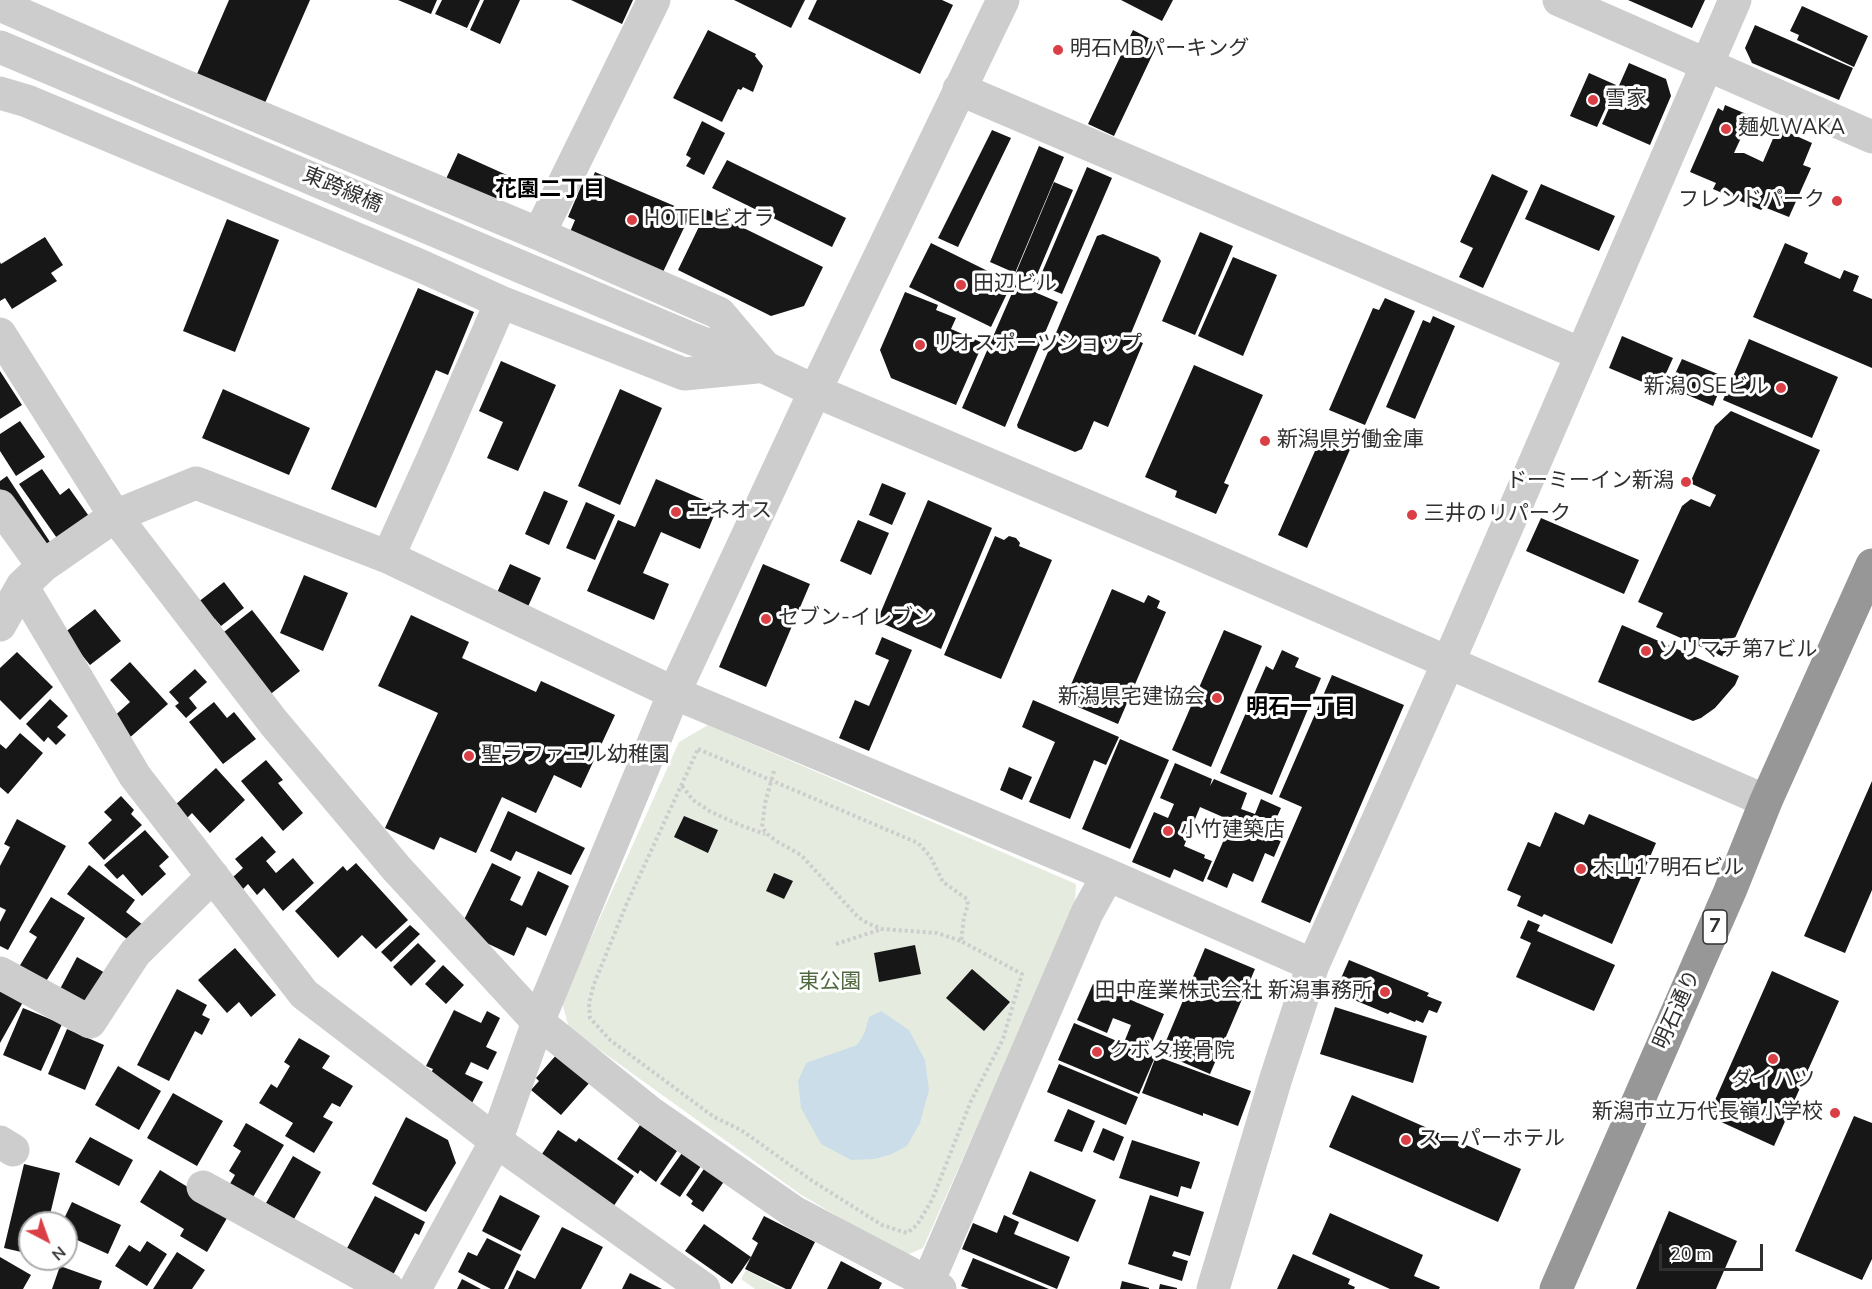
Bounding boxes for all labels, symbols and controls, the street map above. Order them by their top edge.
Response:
place label: 明石MBパーキング [1070,37,1249,63]
marker: 明石MBパーキング [1051,43,1065,57]
place label: 雪家 [1605,87,1647,113]
marker: 雪家 [1586,93,1600,107]
place label: 麺処WAKA [1738,116,1845,142]
marker: 麺処WAKA [1719,122,1733,136]
street label: 東跨線橋 [298,163,386,219]
district label: 花園二丁目 [495,178,605,204]
place label: フレンドパーク [1678,188,1825,214]
marker: フレンドパーク [1830,194,1844,208]
place label: HOTELビオラ [644,207,774,233]
marker: HOTELビオラ [625,213,639,227]
place label: 田辺ビル [973,272,1057,298]
marker: 田辺ビル [954,278,968,292]
place label: リオスポーツショップ [932,332,1142,358]
marker: リオスポーツショップ [913,338,927,352]
place label: 新潟OSEビル [1644,375,1769,401]
marker: 新潟OSEビル [1774,381,1788,395]
place label: 新潟県労働金庫 [1277,428,1424,454]
marker: 新潟県労働金庫 [1258,434,1272,448]
place label: ドーミーイン新潟 [1506,469,1674,495]
marker: ドーミーイン新潟 [1679,475,1693,489]
place label: エネオス [688,499,772,525]
place label: 三井のリパーク [1424,502,1571,528]
marker: エネオス [669,505,683,519]
marker: 三井のリパーク [1405,508,1419,522]
place label: セブン-イレブン [778,606,934,632]
marker: セブン-イレブン [759,612,773,626]
place label: ソリマチ第7ビル [1658,638,1818,664]
marker: ソリマチ第7ビル [1639,644,1653,658]
place label: 新潟県宅建協会 [1058,685,1205,711]
marker: 新潟県宅建協会 [1210,691,1224,705]
district label: 明石一丁目 [1246,696,1356,722]
place label: 聖ラファエル幼稚園 [481,743,670,769]
marker: 聖ラファエル幼稚園 [462,749,476,763]
place label: 小竹建築店 [1180,818,1285,844]
marker: 小竹建築店 [1161,824,1175,838]
place label: 木山17明石ビル [1593,856,1744,882]
marker: 木山17明石ビル [1574,862,1588,876]
road number: 7 [1703,910,1727,944]
street label: 明石通り [1649,967,1707,1053]
park label: 東公園 [799,970,861,996]
place label: 田中産業株式会社 新潟事務所 [1095,979,1373,1005]
marker: 田中産業株式会社 新潟事務所 [1378,985,1392,999]
place label: クボタ接骨院 [1109,1039,1235,1065]
marker: クボタ接骨院 [1090,1045,1104,1059]
marker: ダイハツ [1766,1052,1780,1066]
place label: ダイハツ [1731,1068,1815,1094]
place label: 新潟市立万代長嶺小学校 [1592,1100,1823,1126]
marker: 新潟市立万代長嶺小学校 [1828,1106,1842,1120]
place label: スーパーホテル [1418,1127,1565,1153]
marker: スーパーホテル [1399,1133,1413,1147]
north arrow [18,1211,78,1271]
scale bar [1662,1232,1766,1270]
text: N [47,1241,70,1265]
text: 20 m [1670,1242,1712,1266]

